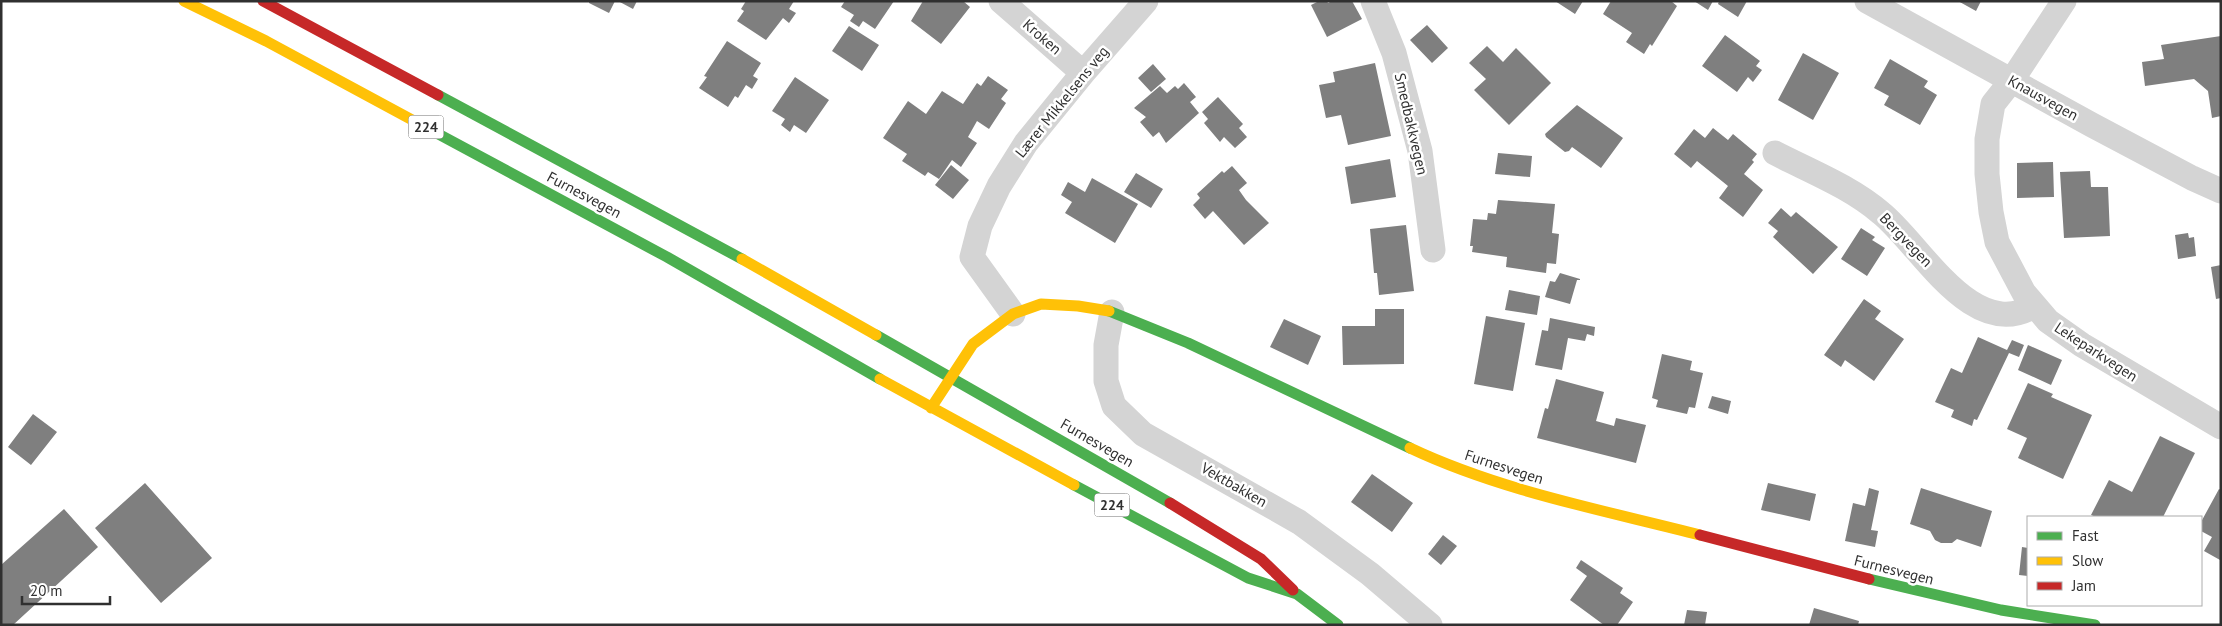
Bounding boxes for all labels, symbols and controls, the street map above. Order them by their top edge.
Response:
street label: Kroken [1019,15,1065,58]
street label: Lærer Mikkelsens veg [1011,42,1112,161]
street label: Smedbakkvegen [1391,71,1432,177]
street label: Knausvegen [2005,71,2082,125]
road number: 224 [408,115,444,138]
street label: Furnesvegen [544,167,625,222]
street label: Bergvegen [1876,209,1937,271]
street label: Lekeparkvegen [2051,318,2141,385]
street label: Furnesvegen [1057,414,1137,471]
street label: Furnesvegen [1462,445,1546,488]
street label: Vektbakken [1197,458,1271,511]
road number: 224 [1094,494,1130,516]
legend [2027,516,2202,606]
text: Fast [2072,526,2099,545]
street label: Furnesvegen [1852,550,1936,589]
text: Slow [2072,551,2103,570]
scale bar [22,574,110,606]
text: Jam [2071,576,2096,595]
text: 20 m [30,581,63,600]

